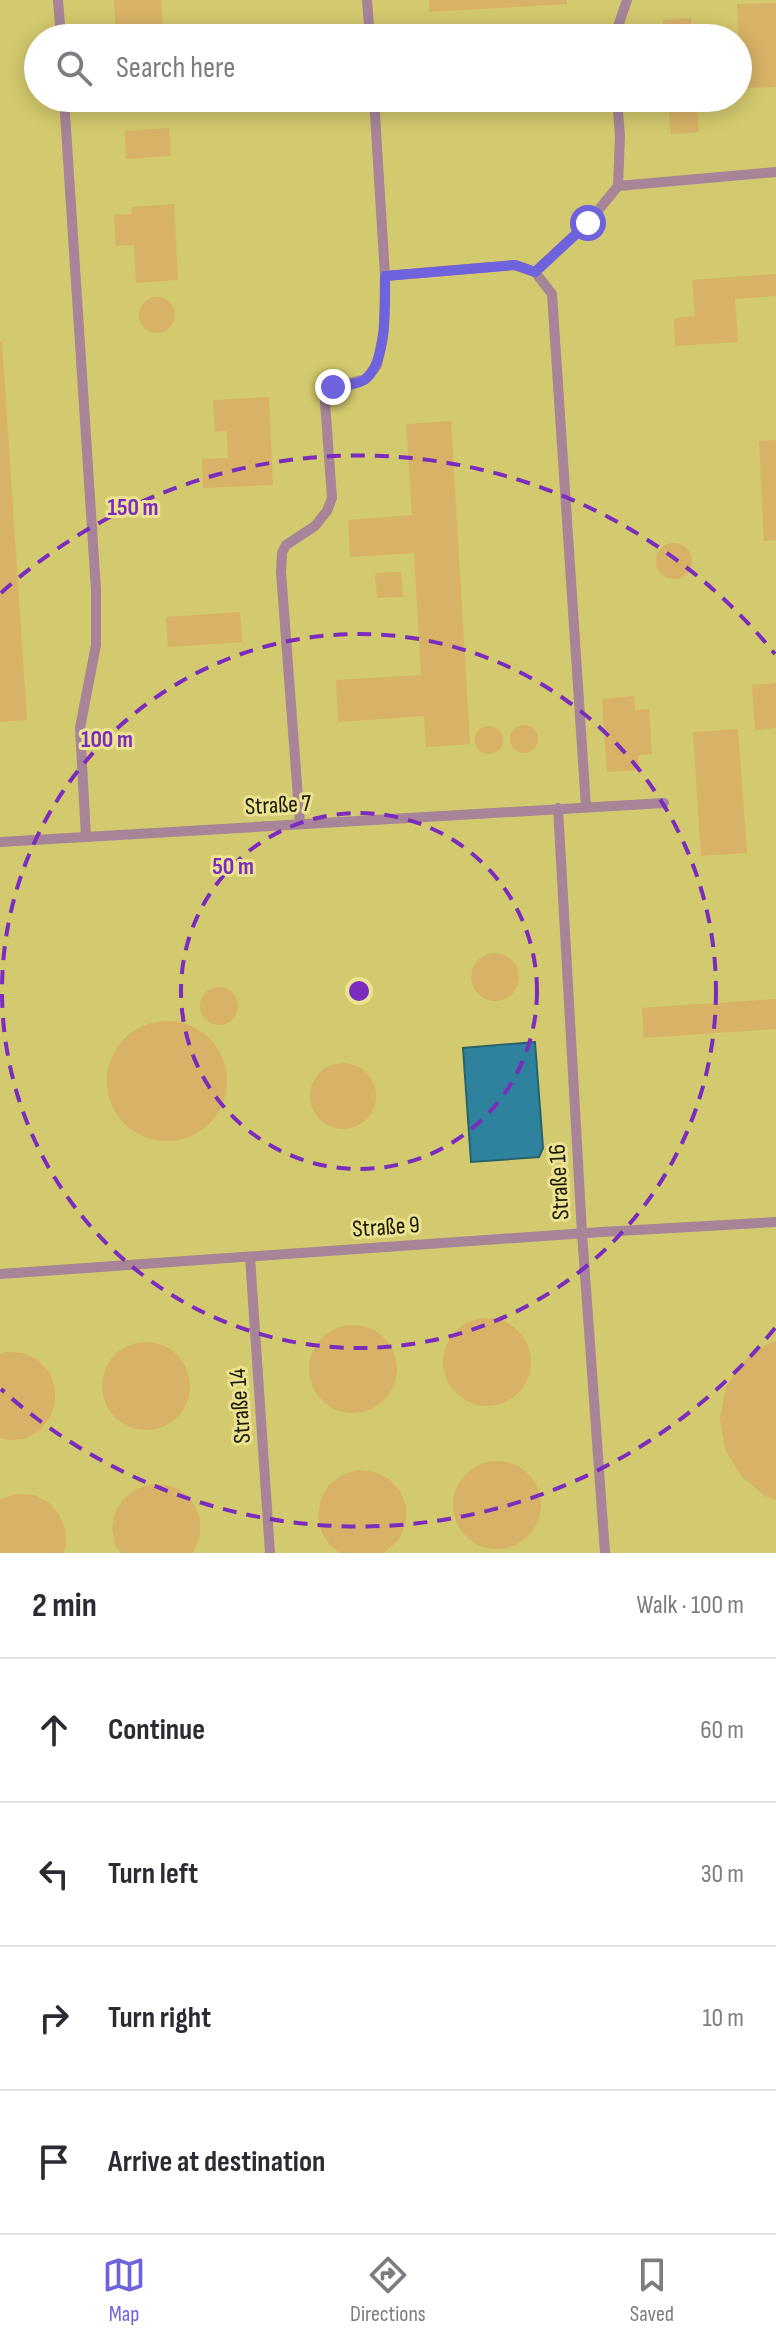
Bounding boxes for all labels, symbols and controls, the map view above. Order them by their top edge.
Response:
search box [24,24,752,112]
icon: search [52,46,96,90]
text: Search here [116,50,235,86]
route start [570,205,606,241]
route end [315,369,351,405]
text: 150 m [107,493,159,522]
text: 100 m [81,725,133,754]
street label: Straße 7 [244,789,312,821]
text: 50 m [212,852,254,881]
centre of rings [345,977,373,1005]
street label: Straße 16 [543,1143,575,1221]
street label: Straße 9 [351,1210,421,1244]
street label: Straße 14 [223,1367,257,1445]
text: 2 min [32,1585,97,1626]
text: Walk · 100 m [636,1590,744,1621]
icon: ahead [32,1708,76,1752]
text: Continue [108,1712,205,1748]
text: 60 m [700,1715,744,1746]
icon: left [32,1852,76,1896]
text: Turn left [108,1856,198,1892]
text: 30 m [701,1859,744,1890]
icon: right [32,1996,76,2040]
text: Turn right [108,2000,211,2036]
text: 10 m [702,2003,744,2034]
icon: arrive [32,2140,76,2184]
text: Arrive at destination [108,2144,325,2180]
tab: Map [102,2253,146,2328]
tab: Directions [350,2253,426,2328]
tab: Saved [630,2253,674,2328]

